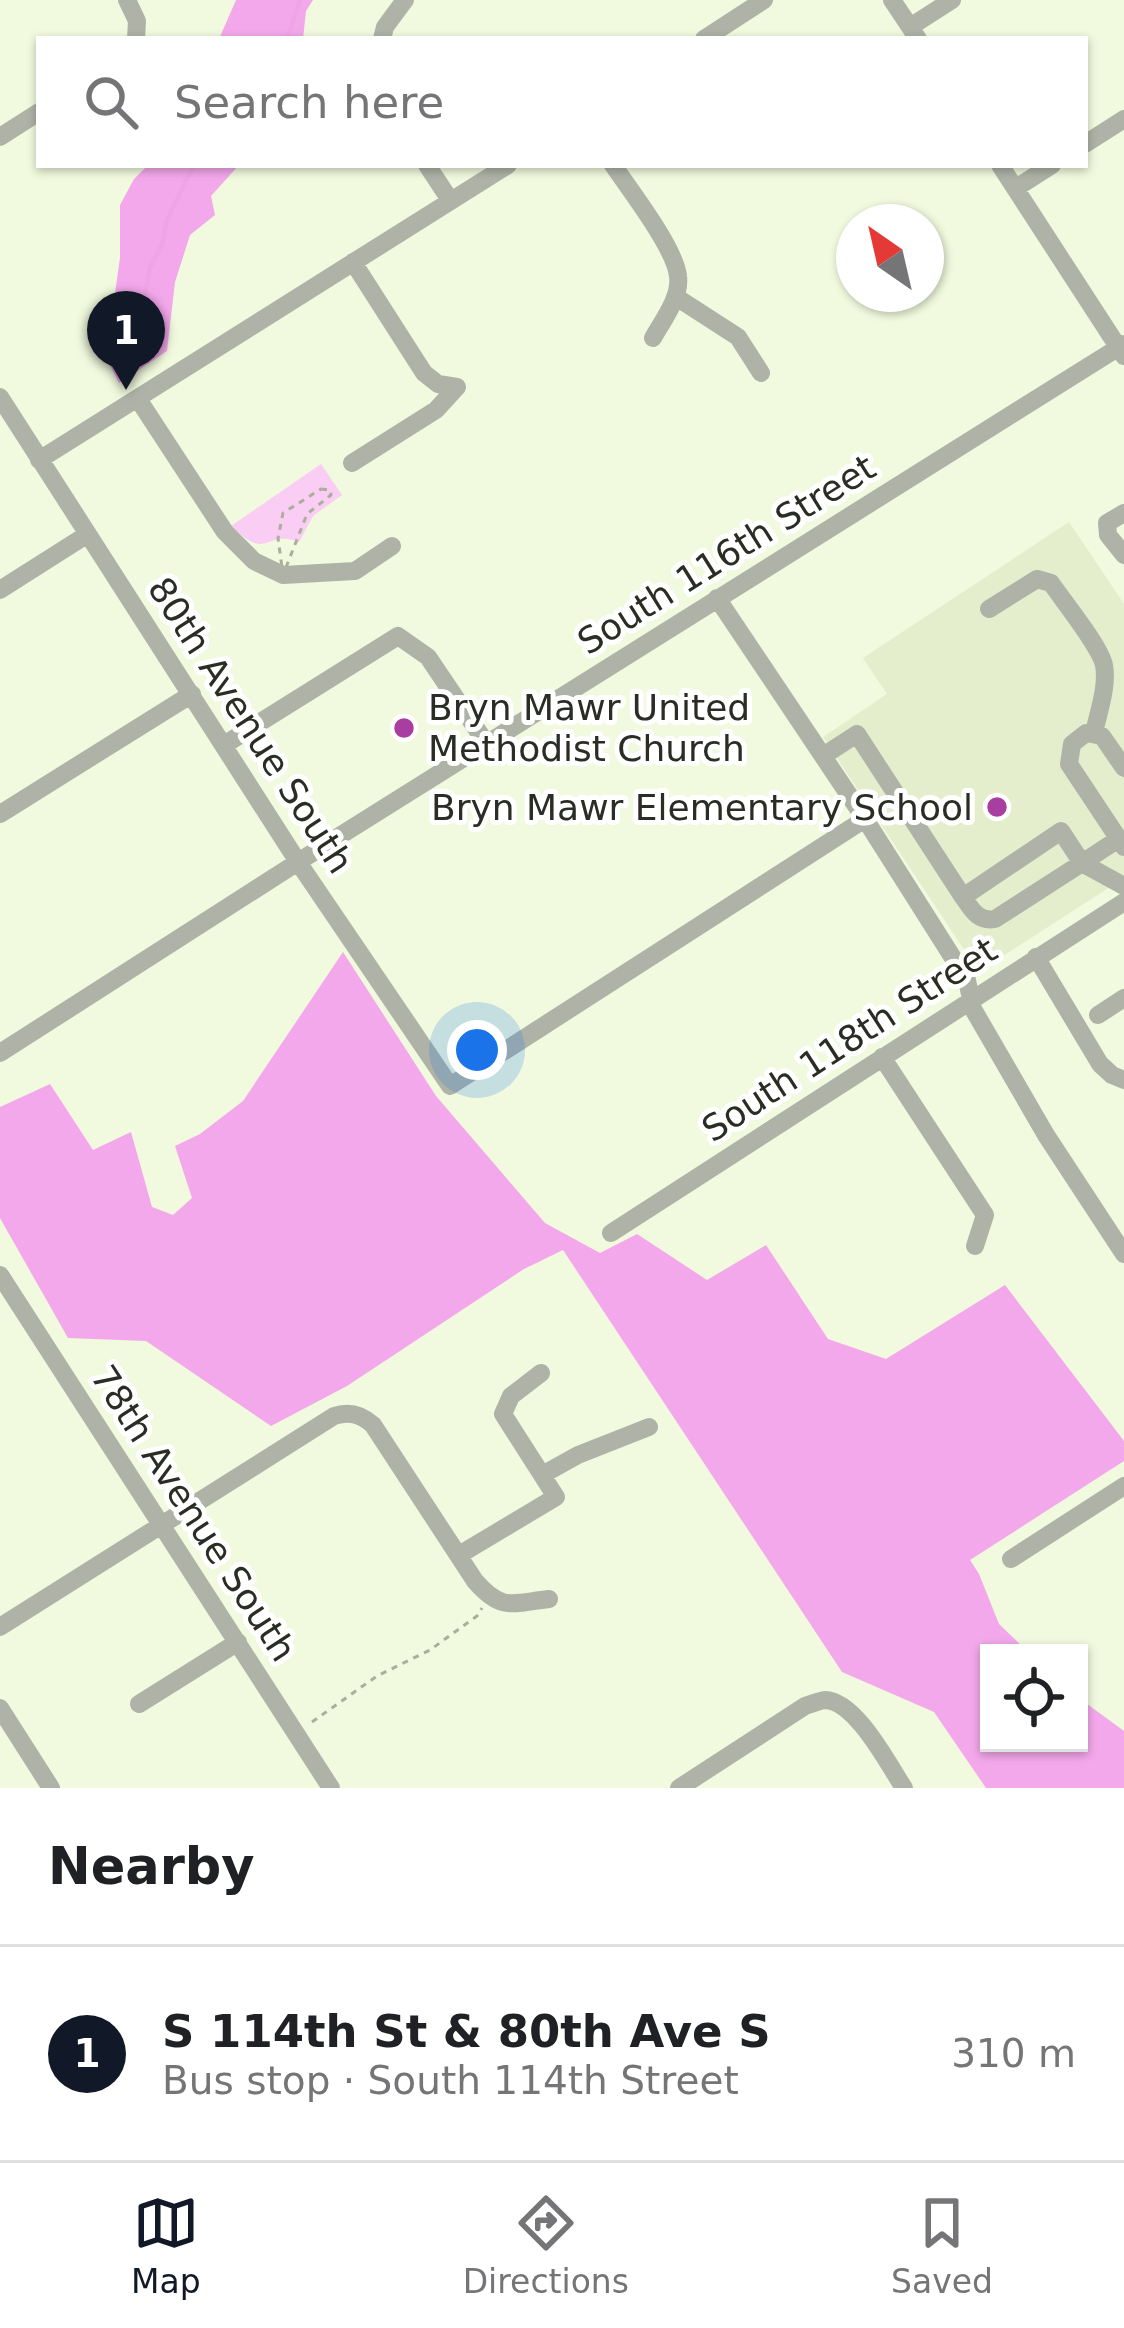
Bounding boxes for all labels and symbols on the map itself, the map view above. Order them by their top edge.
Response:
north arrow [836,204,944,312]
pin: 1 [87,291,165,390]
street label: South 116th Street [570,446,882,663]
street label: 80th Avenue South [140,570,361,881]
place label: Bryn Mawr United Methodist Church [428,687,750,769]
marker: Bryn Mawr United Methodist Church [391,715,417,741]
place label: Bryn Mawr Elementary School [431,787,973,828]
marker: Bryn Mawr Elementary School [984,794,1010,820]
street label: South 118th Street [694,929,1004,1150]
your location [447,1020,507,1080]
street label: 78th Avenue South [83,1358,304,1669]

